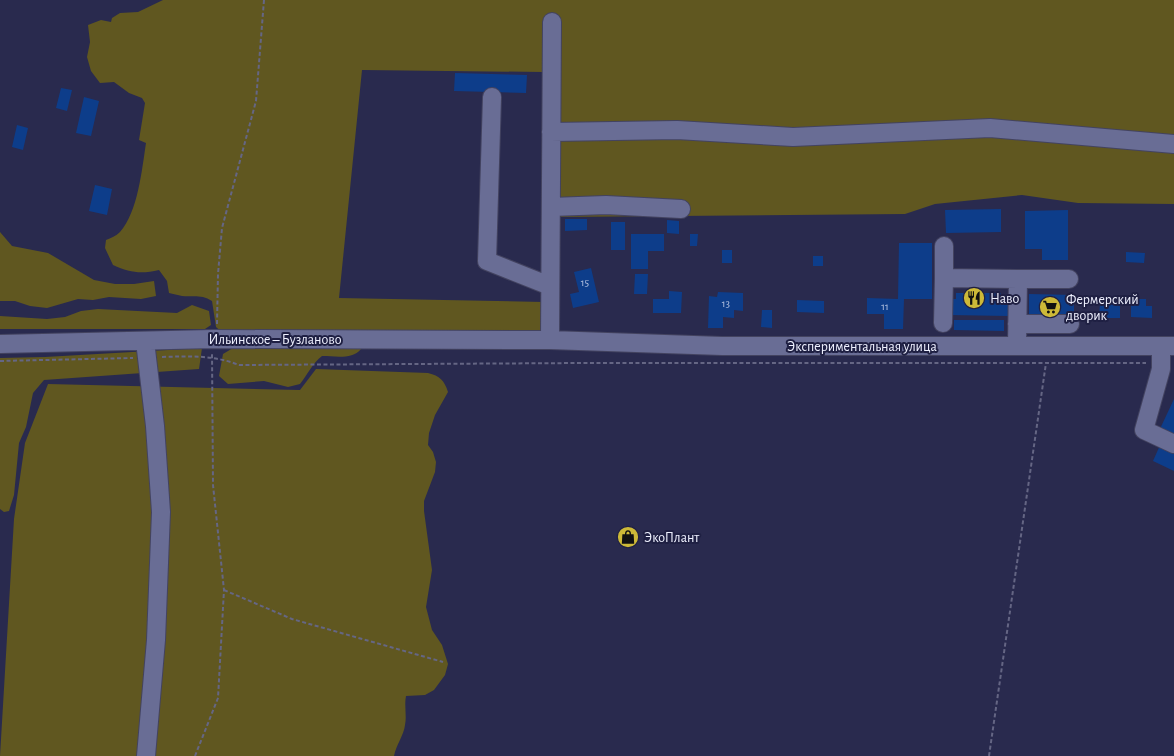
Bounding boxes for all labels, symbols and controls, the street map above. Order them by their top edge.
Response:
house number: 15 [581,277,590,288]
restaurant icon: Наво [962,286,986,310]
place label: Наво [990,292,1019,306]
place label: Фермерский дворик [1066,293,1139,323]
supermarket icon: Фермерский дворик [1038,295,1062,319]
house number: 13 [722,298,731,309]
house number: 11 [881,301,889,312]
street label: Ильинское – Бузланово [209,333,342,347]
street label: Экспериментальная улица [787,340,937,354]
shop icon: ЭкоПлант [616,525,640,549]
place label: ЭкоПлант [644,531,700,545]

